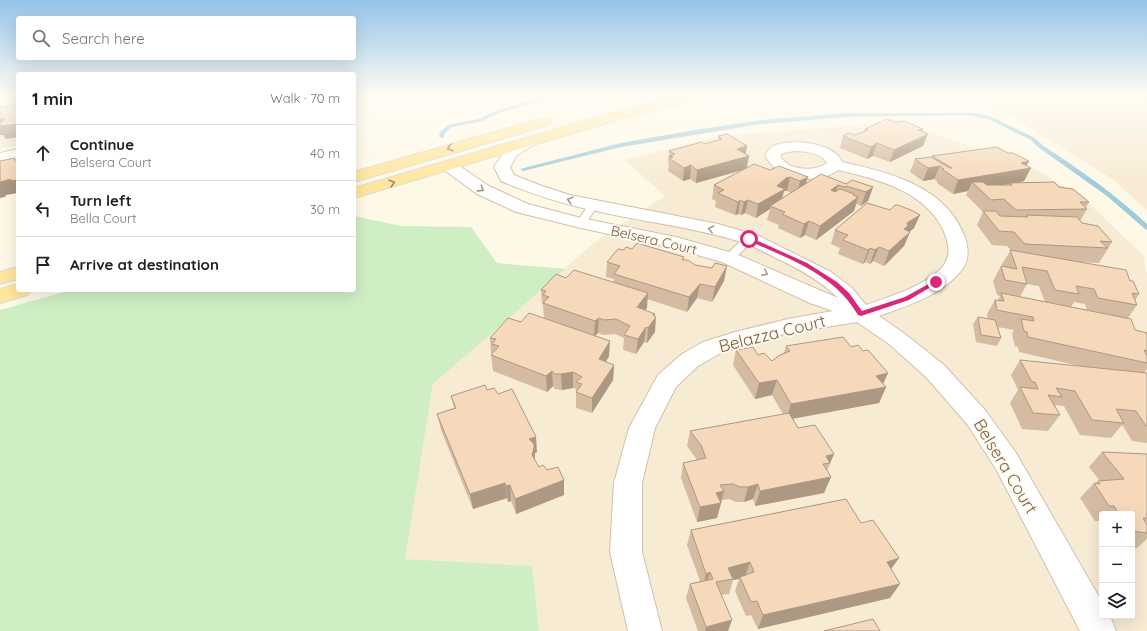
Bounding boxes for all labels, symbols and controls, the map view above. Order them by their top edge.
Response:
search box [16,16,356,60]
icon: search [30,27,52,49]
text: Search here [62,29,145,48]
text: 1 min [32,88,73,109]
text: Walk · 70 m [270,90,340,106]
text: Continue [70,135,134,154]
icon: ahead [32,142,54,164]
one-way arrow [447,143,454,152]
text: 40 m [310,145,340,161]
text: Belsera Court [70,154,152,170]
one-way arrow [388,179,395,188]
one-way arrow [477,184,484,191]
text: Turn left [70,191,132,210]
one-way arrow [567,196,574,205]
icon: left [32,198,54,220]
text: 30 m [310,201,340,217]
text: Bella Court [70,210,136,226]
street label: Belsera Court [609,221,699,259]
one-way arrow [708,226,714,234]
route start [740,230,758,248]
icon: arrive [32,254,54,276]
text: Arrive at destination [70,255,219,274]
one-way arrow [761,268,768,276]
route end [927,273,945,291]
street label: Belazza Court [716,310,828,356]
street label: Belsera Court [970,415,1043,517]
map controls [1099,511,1135,619]
button: + [1099,511,1135,547]
button: − [1099,547,1135,583]
button: layers [1099,583,1135,619]

